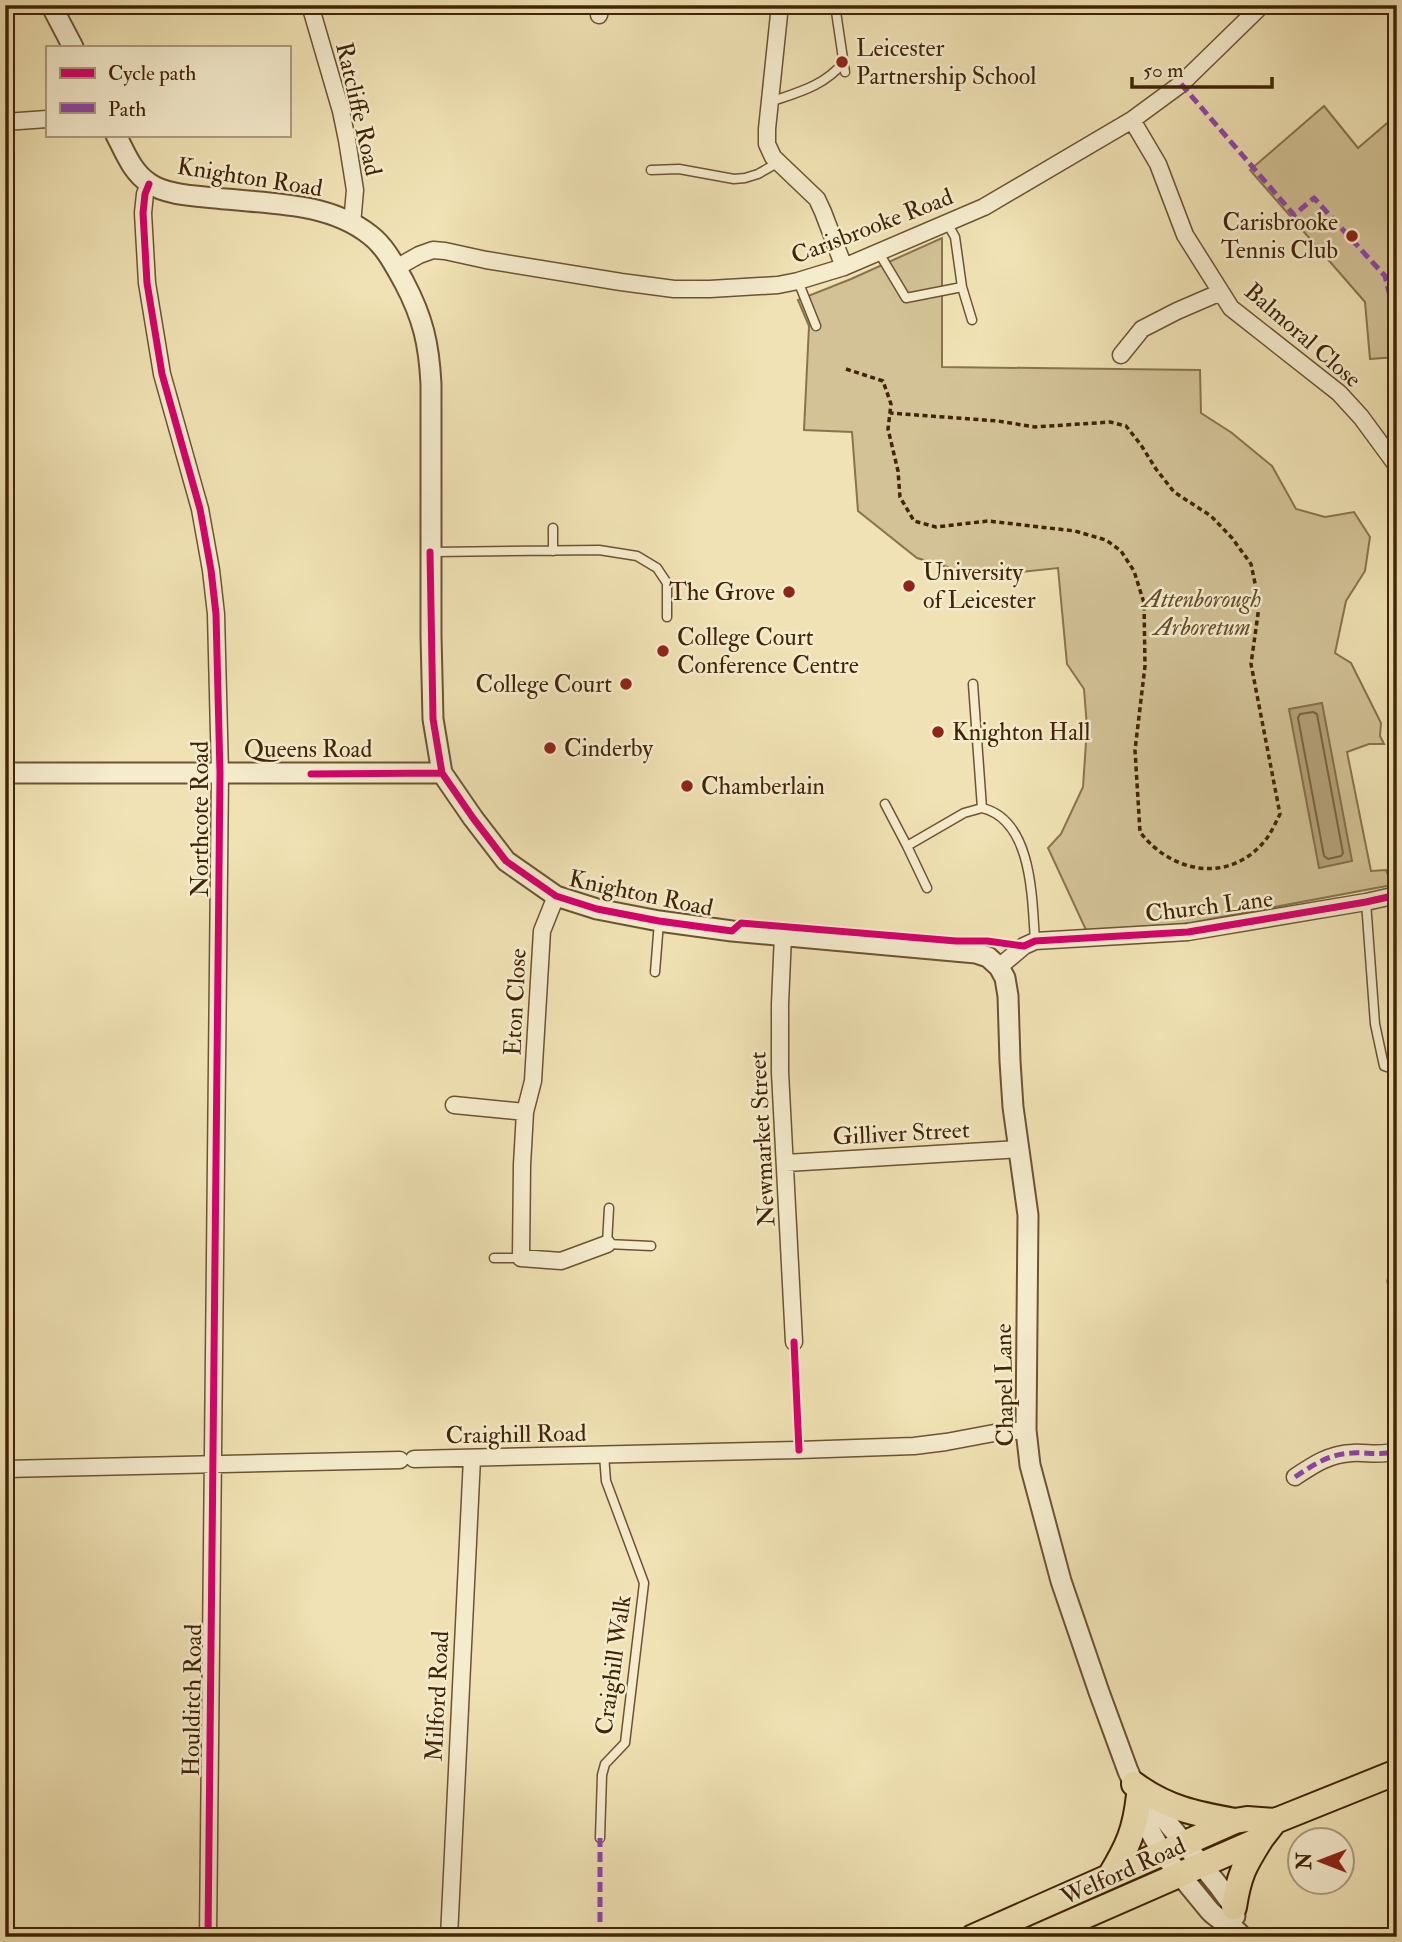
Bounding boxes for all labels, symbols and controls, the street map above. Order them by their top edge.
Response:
place label: Leicester Partnership School [856,33,1036,92]
street label: Ratcliffe Road [328,39,389,179]
legend [46,46,290,136]
scale bar [1132,46,1272,90]
marker: Leicester Partnership School [834,54,850,70]
text: 50 m [1143,57,1184,84]
text: Cycle path [108,60,196,87]
text: Path [108,96,146,123]
street label: Knighton Road [175,151,325,204]
street label: Carisbrooke Road [787,181,958,272]
place label: Carisbrooke Tennis Club [1221,207,1338,266]
marker: Carisbrooke Tennis Club [1344,228,1360,244]
street label: Balmoral Close [1238,276,1368,395]
place label: University of Leicester [923,557,1036,616]
place label: The Grove [669,577,775,608]
marker: University of Leicester [901,578,917,594]
marker: The Grove [781,584,797,600]
park label: Attenborough Arboretum [1140,584,1262,643]
place label: College Court Conference Centre [677,622,859,681]
marker: College Court Conference Centre [655,643,671,659]
place label: College Court [476,669,612,700]
marker: College Court [618,676,634,692]
place label: Knighton Hall [952,717,1090,748]
marker: Knighton Hall [930,724,946,740]
place label: Cinderby [564,733,654,764]
street label: Queens Road [244,734,372,765]
marker: Cinderby [542,740,558,756]
street label: Northcote Road [185,741,216,897]
place label: Chamberlain [701,771,825,802]
marker: Chamberlain [679,778,695,794]
street label: Knighton Road [566,863,716,924]
street label: Church Lane [1144,883,1275,930]
street label: Eton Close [497,948,534,1056]
street label: Newmarket Street [742,1051,783,1227]
street label: Gilliver Street [832,1114,971,1153]
street label: Chapel Lane [988,1323,1021,1447]
street label: Craighill Road [445,1418,587,1451]
street label: Craighill Walk [588,1593,639,1737]
street label: Houlditch Road [176,1623,209,1777]
street label: Milford Road [419,1630,456,1762]
north arrow [1286,1826,1356,1896]
street label: Welford Road [1055,1830,1191,1913]
text: N [1293,1852,1317,1871]

